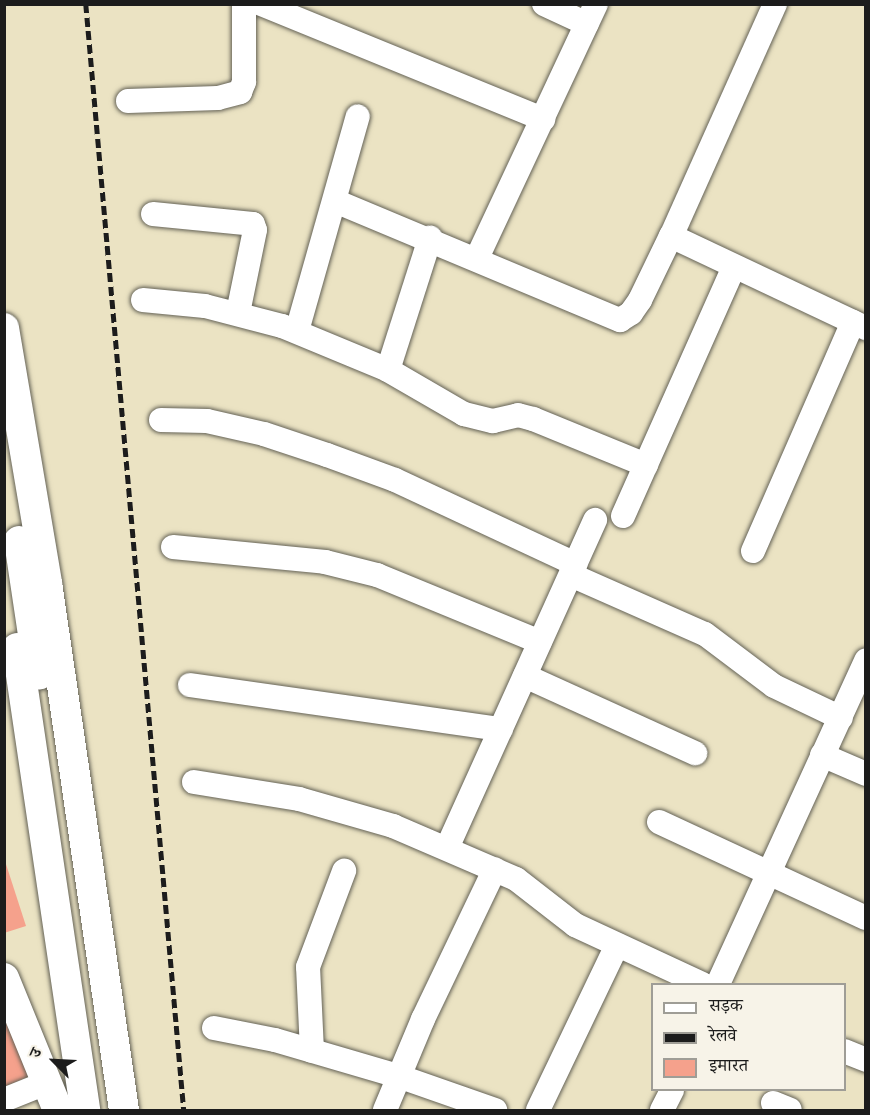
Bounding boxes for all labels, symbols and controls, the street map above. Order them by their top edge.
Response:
legend [651,983,846,1091]
text: सड़क [709,994,743,1020]
text: रेलवे [709,1024,737,1050]
north arrow [24,1031,84,1091]
text: उ [25,1045,49,1062]
text: इमारत [709,1054,748,1080]

